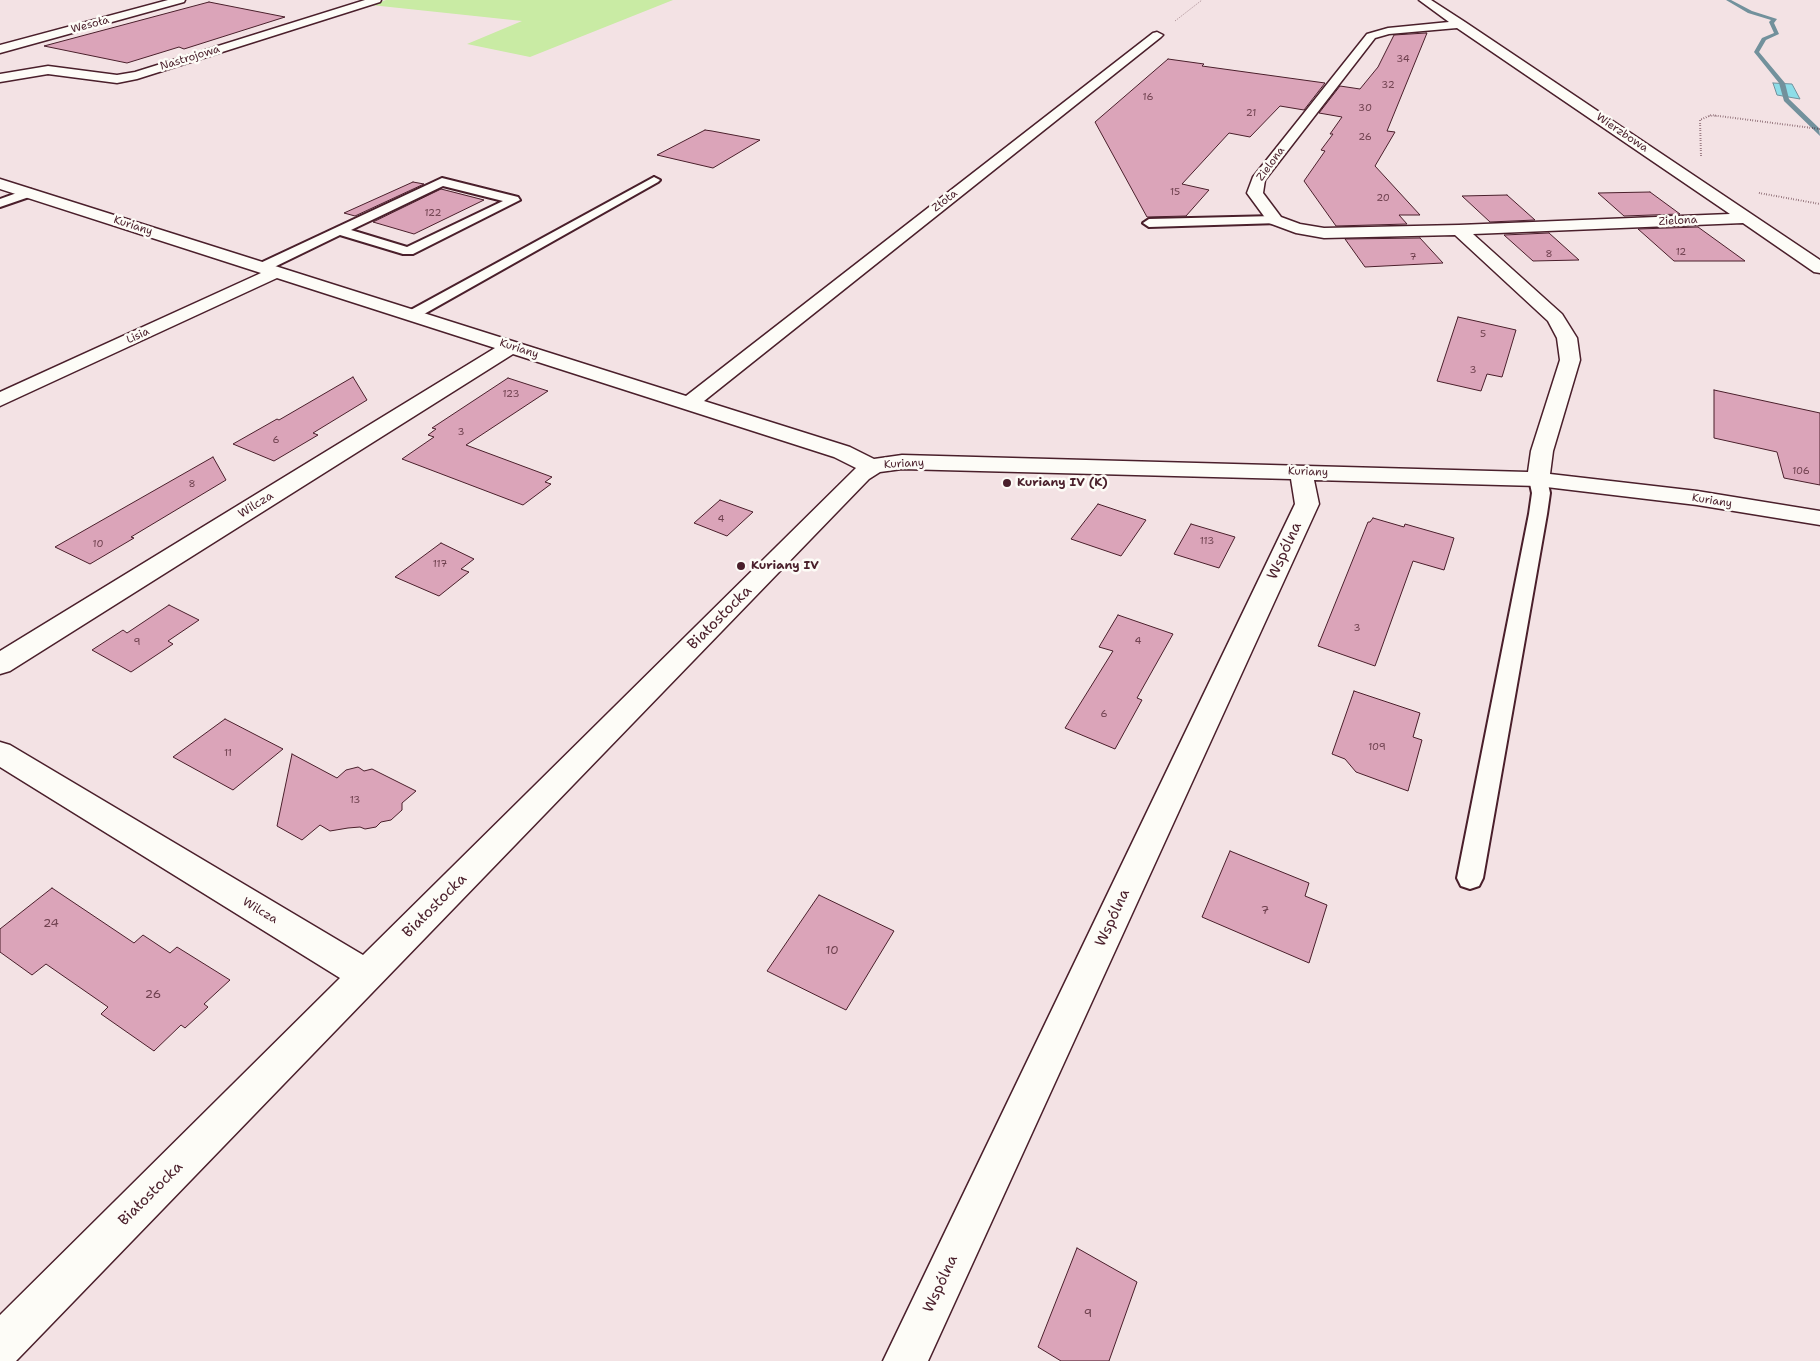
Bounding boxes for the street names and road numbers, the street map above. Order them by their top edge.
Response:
street label: Wesoła [70,14,110,36]
street label: Nastrojowa [159,43,221,73]
street label: Wierzbowa [1593,111,1651,155]
street label: Zielona [1254,144,1288,184]
street label: Złota [930,187,960,215]
street label: Kuriany [112,213,154,239]
street label: Zielona [1658,213,1698,229]
street label: Lisia [125,325,151,347]
street label: Kuriany [498,336,540,362]
street label: Kuriany [883,456,925,472]
street label: Kuriany [1288,465,1328,479]
street label: Wilcza [236,489,276,521]
street label: Kuriany [1691,491,1733,511]
street label: Wspólna [1264,519,1306,583]
street label: Białostocka [684,582,756,654]
street label: Białostocka [399,870,471,942]
street label: Wspólna [1092,886,1134,950]
street label: Wilcza [240,895,280,927]
street label: Białostocka [115,1158,187,1230]
street label: Wspólna [920,1252,962,1316]

